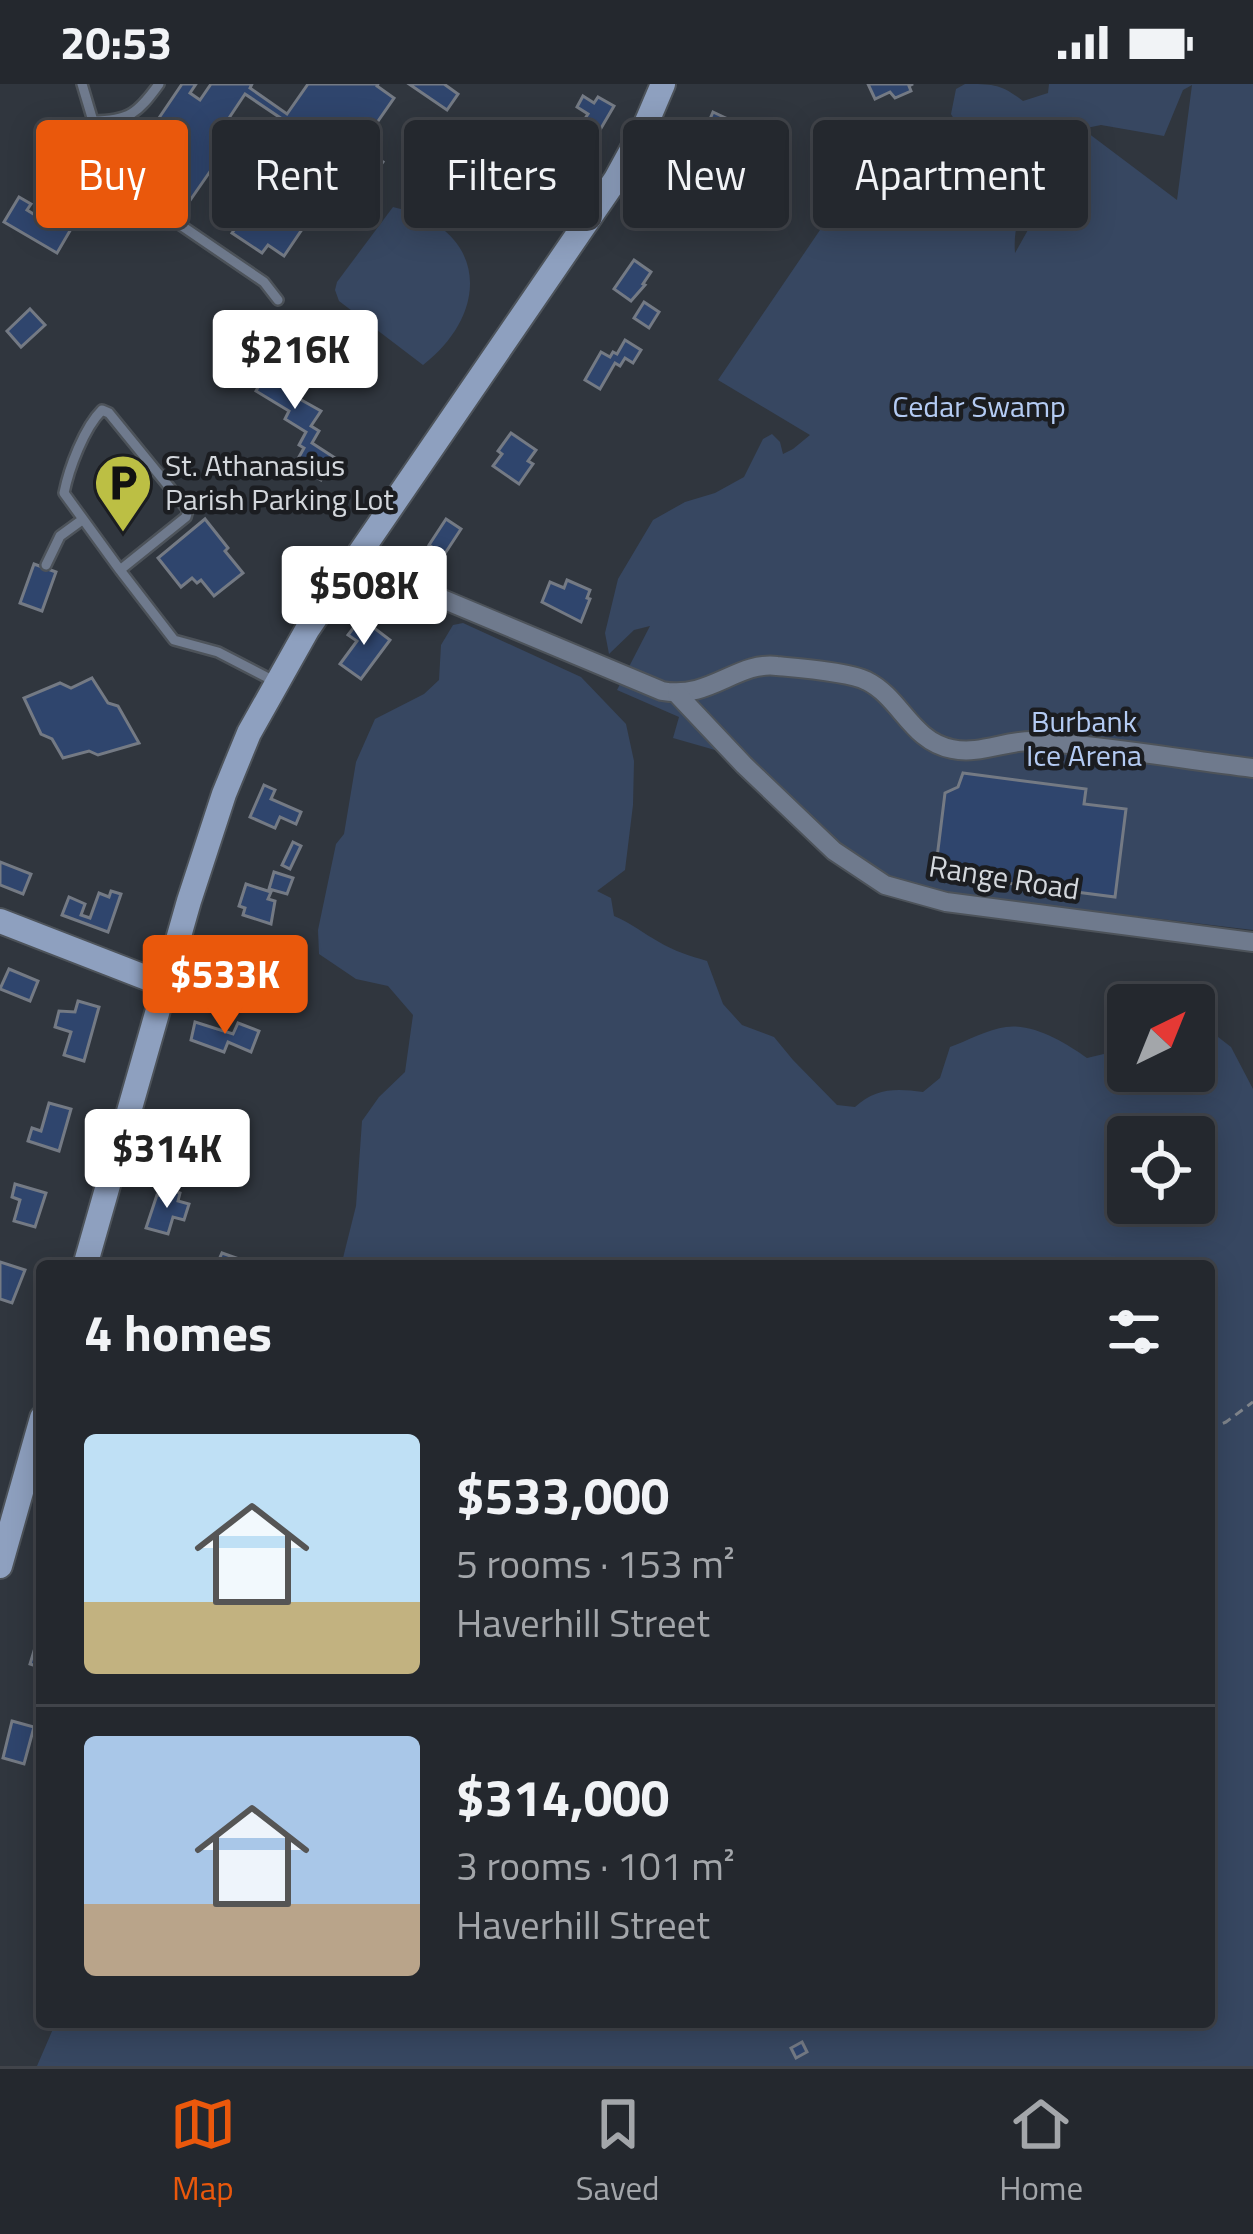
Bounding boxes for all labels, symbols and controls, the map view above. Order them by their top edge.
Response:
text: 20:53 [60,8,172,76]
chip: Buy [36,120,188,228]
chip: Rent [212,120,380,228]
chip: Filters [404,120,599,228]
chip: New [623,120,789,228]
chip: Apartment [813,120,1088,228]
pin: $216K [211,310,379,412]
text: $216K [240,319,350,378]
park label: Cedar Swamp [892,383,1066,429]
place label: St. Athanasius Parish Parking Lot [165,442,394,522]
parking icon: St. Athanasius Parish Parking Lot [92,452,154,534]
pin: $508K [280,546,448,648]
text: $508K [309,555,419,614]
park label: Burbank Ice Arena [1026,698,1142,778]
street label: Range Road [926,842,1083,912]
pin: $533K [141,935,309,1037]
text: $533K [170,944,280,1003]
north arrow [1107,984,1215,1092]
map controls [1107,984,1215,1224]
pin: $314K [83,1109,251,1211]
button: locate [1107,1116,1215,1224]
text: $314K [112,1118,222,1177]
text: 4 homes [84,1293,272,1371]
icon: filters [1101,1299,1167,1365]
text: $533,000 [456,1456,669,1534]
icon: home [180,1482,324,1626]
text: 5 rooms · 153 m² [456,1534,735,1593]
text: Haverhill Street [456,1593,710,1652]
text: $314,000 [456,1758,669,1836]
icon: home [180,1784,324,1928]
text: 3 rooms · 101 m² [456,1836,735,1895]
text: Haverhill Street [456,1895,710,1954]
tab: Map [170,2091,236,2213]
tab: Saved [576,2091,660,2213]
tab: Home [999,2091,1083,2213]

